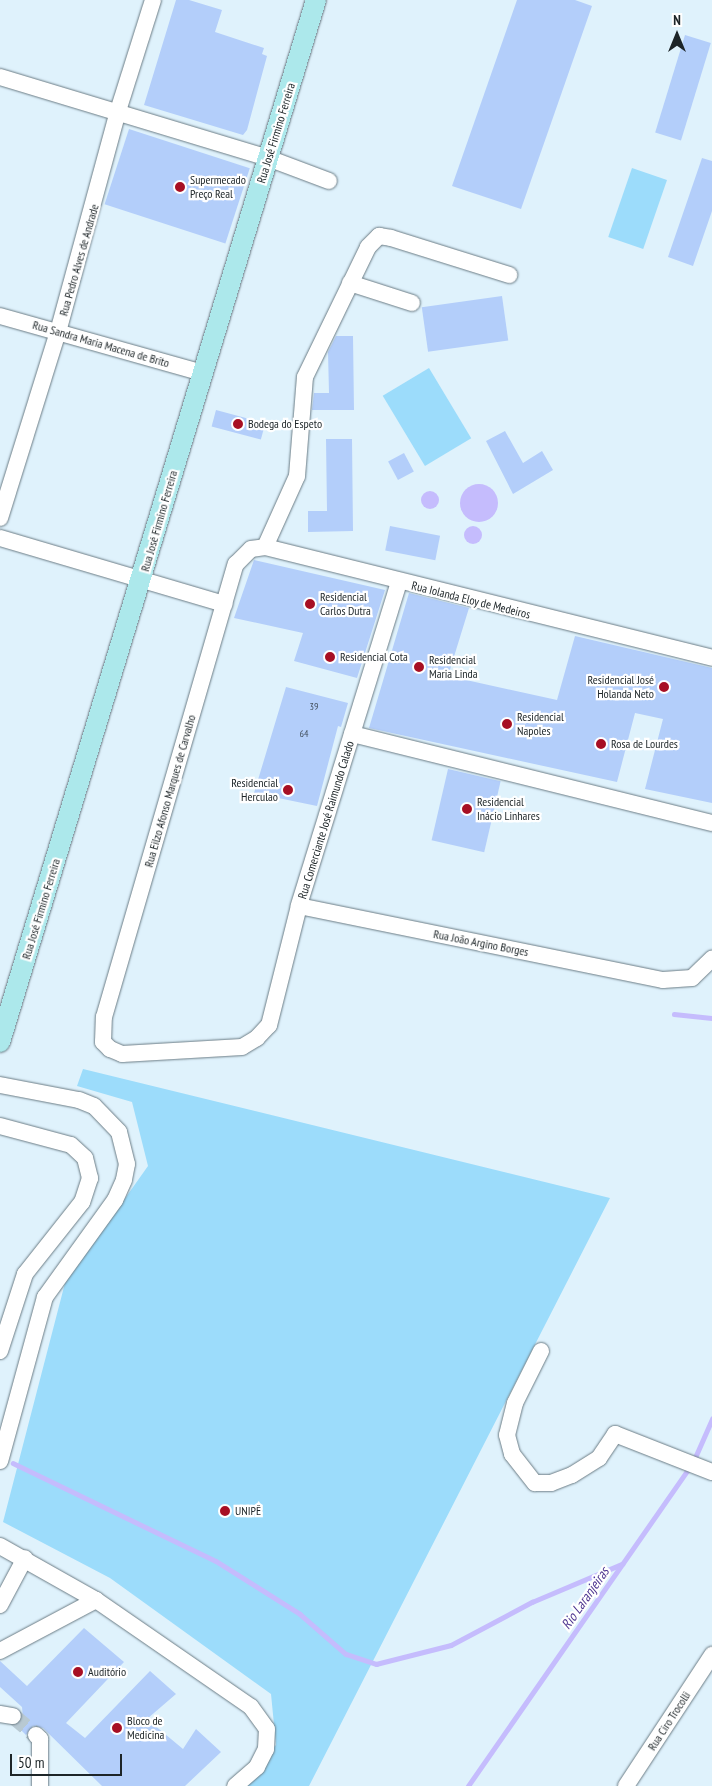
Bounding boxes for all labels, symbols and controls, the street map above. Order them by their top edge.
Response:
north arrow [652,10,702,60]
text: N [673,11,681,29]
street label: Rua José Firmino Ferreira [254,81,298,185]
place label: Supermecado Preço Real [190,173,246,201]
marker: Supermecado Preço Real [174,181,186,193]
street label: Rua Pedro Alves de Andrade [56,202,102,318]
street label: Rua Sandra Maria Macena de Brito [31,318,171,370]
place label: Bodega do Espeto [248,417,322,431]
marker: Bodega do Espeto [232,418,244,430]
street label: Rua José Firmino Ferreira [138,469,180,573]
street label: Rua Iolanda Eloy de Medeiros [410,578,532,622]
place label: Residencial Carlos Dutra [320,590,371,618]
marker: Residencial Carlos Dutra [304,598,316,610]
place label: Residencial Cota [340,650,408,664]
marker: Residencial Cota [324,651,336,663]
place label: Residencial Maria Linda [429,653,478,681]
marker: Residencial Maria Linda [413,661,425,673]
place label: Residencial José Holanda Neto [588,673,654,701]
marker: Residencial José Holanda Neto [658,681,670,693]
house number: 39 [310,701,318,713]
place label: Residencial Napoles [517,710,564,738]
street label: Rua Eilzo Afonso Marques de Carvalho [141,713,199,869]
marker: Residencial Napoles [501,718,513,730]
house number: 64 [300,728,308,740]
place label: Rosa de Lourdes [611,737,678,751]
marker: Rosa de Lourdes [595,738,607,750]
street label: Rua Comerciante José Raimundo Calado [295,739,357,901]
place label: Residencial Herculao [231,776,278,804]
marker: Residencial Herculao [282,784,294,796]
place label: Residencial Inácio Linhares [477,795,540,823]
marker: Residencial Inácio Linhares [461,803,473,815]
street label: Rua José Firmino Ferreira [19,857,63,961]
street label: Rua João Argino Borges [432,927,530,959]
place label: UNIPÊ [235,1504,261,1518]
marker: UNIPÊ [219,1505,231,1517]
water label: Rio Laranjeiras [558,1564,612,1632]
place label: Auditório [88,1665,126,1679]
marker: Auditório [72,1666,84,1678]
street label: Rua Ciro Trocolli [645,1689,693,1753]
place label: Bloco de Medicina [127,1714,164,1742]
marker: Bloco de Medicina [111,1722,123,1734]
scale bar [12,1744,125,1776]
text: 50 m [18,1753,44,1772]

